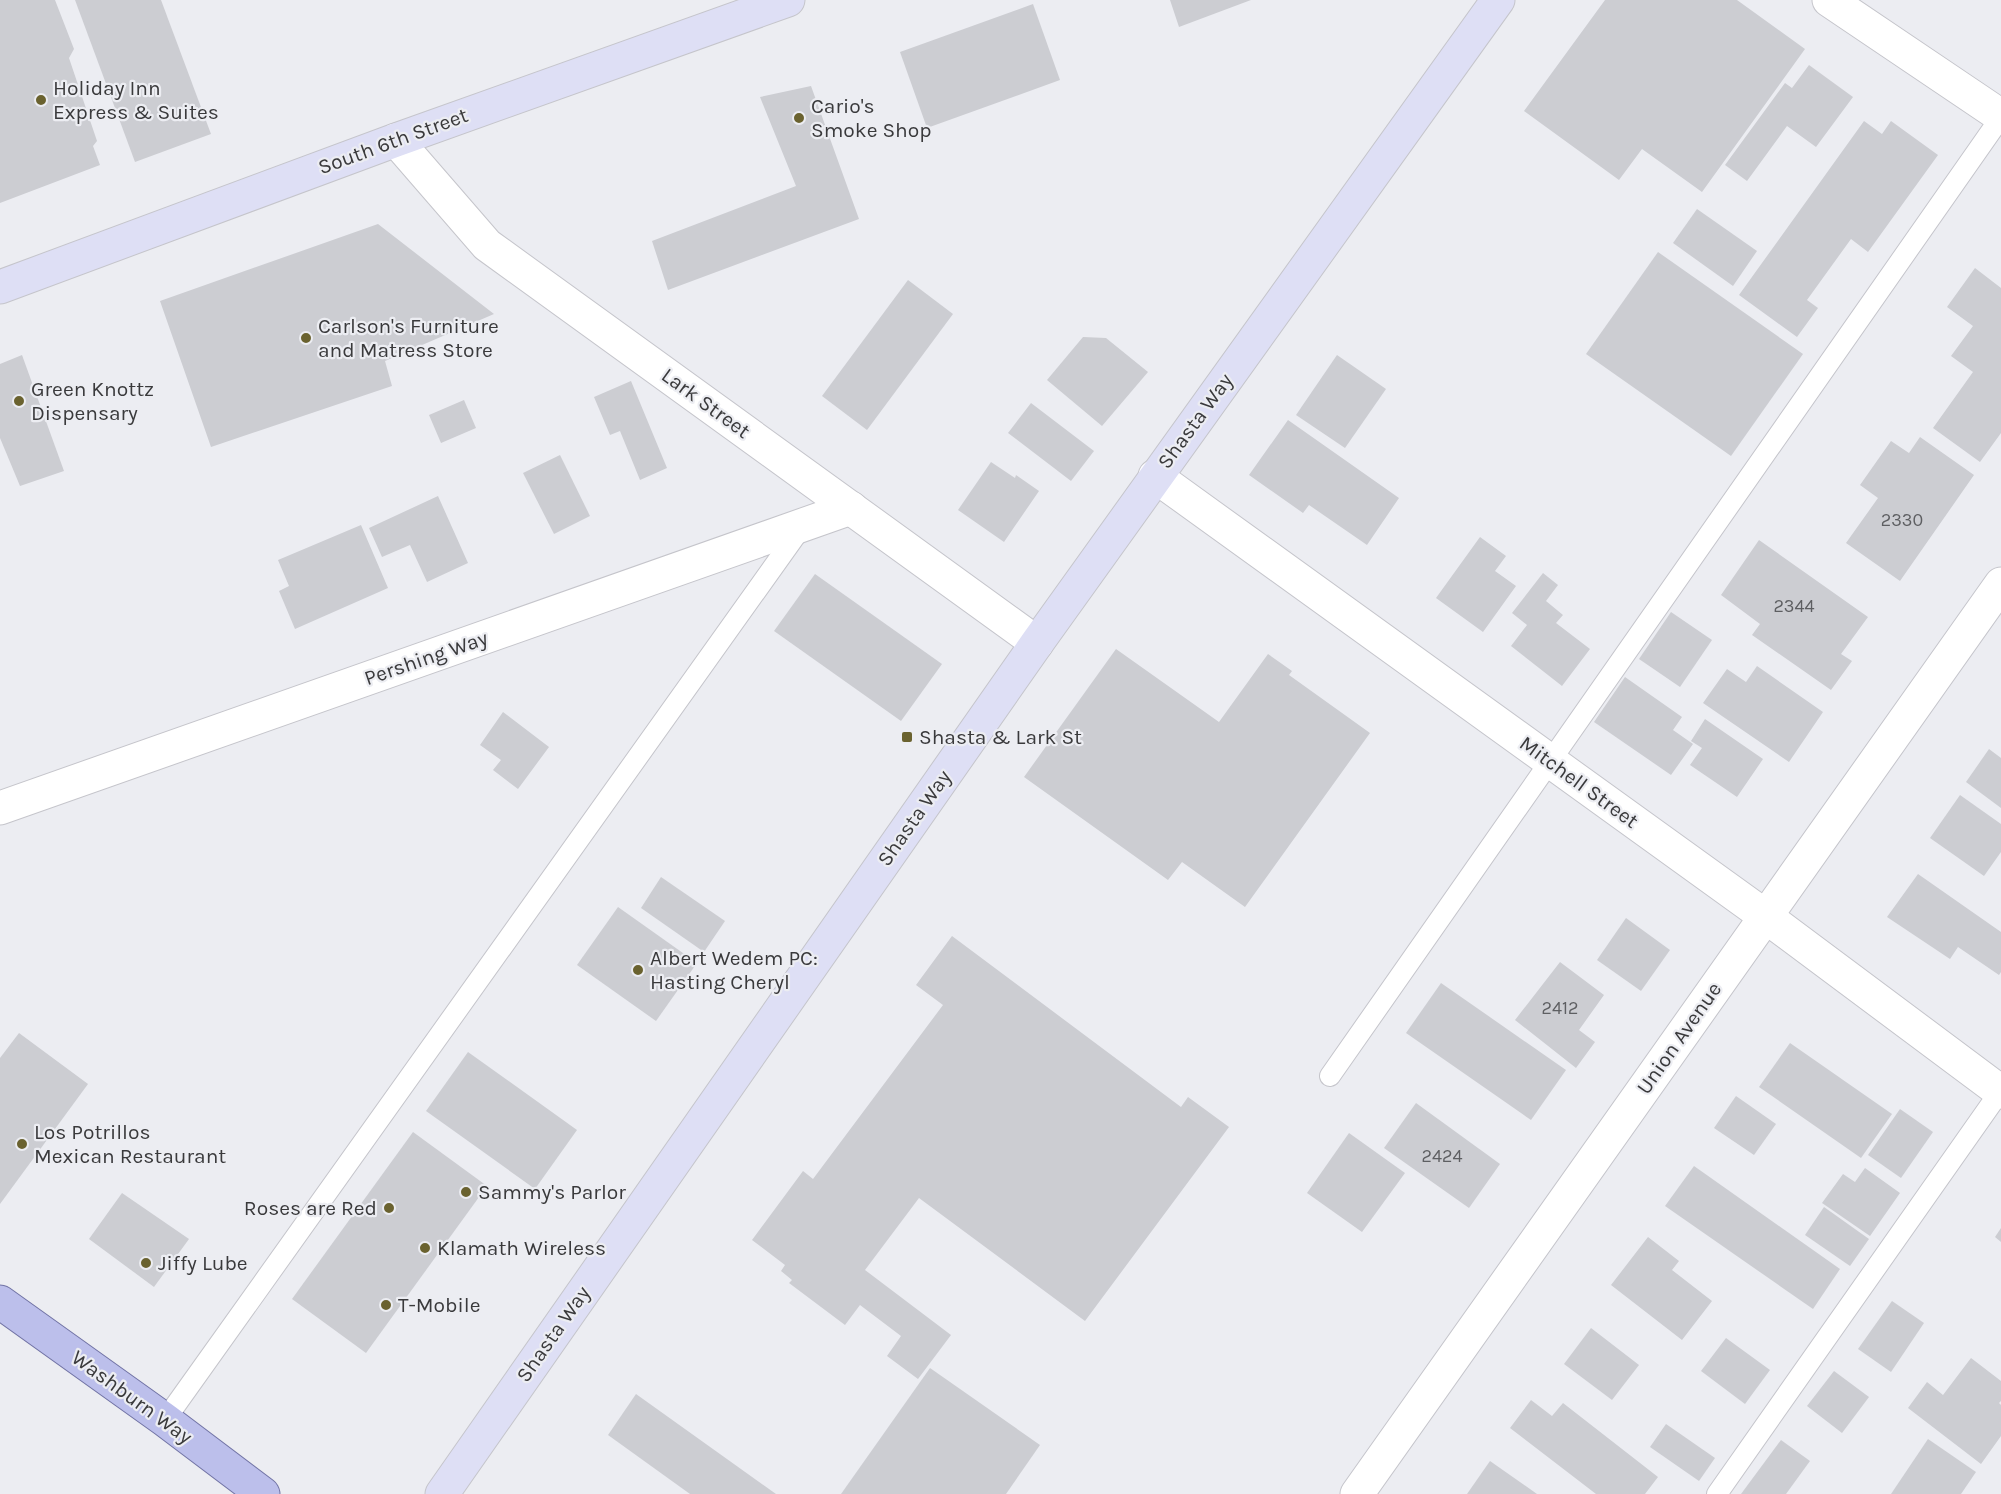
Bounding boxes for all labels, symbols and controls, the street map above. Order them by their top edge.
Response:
place label: Holiday Inn Express & Suites [53,76,219,124]
marker: Holiday Inn Express & Suites [34,93,48,107]
place label: Cario's Smoke Shop [811,94,932,142]
street label: South 6th Street [315,103,471,179]
marker: Cario's Smoke Shop [792,111,806,125]
place label: Carlson's Furniture and Matress Store [318,314,499,362]
marker: Carlson's Furniture and Matress Store [299,331,313,345]
street label: Lark Street [657,363,755,443]
street label: Shasta Way [1152,369,1238,473]
place label: Green Knottz Dispensary [31,377,154,425]
marker: Green Knottz Dispensary [12,394,26,408]
house number: 2330 [1881,509,1923,531]
house number: 2344 [1773,595,1815,617]
street label: Pershing Way [361,626,491,690]
place label: Shasta & Lark St [919,725,1082,749]
marker: Shasta & Lark St [900,730,914,744]
street label: Mitchell Street [1515,731,1643,833]
street label: Shasta Way [872,765,956,871]
place label: Albert Wedem PC: Hasting Cheryl [650,946,818,994]
marker: Albert Wedem PC: Hasting Cheryl [631,963,645,977]
street label: Union Avenue [1632,978,1726,1098]
house number: 2412 [1542,997,1578,1019]
place label: Los Potrillos Mexican Restaurant [34,1120,226,1168]
marker: Los Potrillos Mexican Restaurant [15,1137,29,1151]
house number: 2424 [1422,1145,1462,1167]
place label: Sammy's Parlor [478,1180,626,1204]
marker: Sammy's Parlor [459,1185,473,1199]
place label: Roses are Red [244,1196,377,1220]
marker: Roses are Red [382,1201,396,1215]
place label: Klamath Wireless [437,1236,606,1260]
marker: Klamath Wireless [418,1241,432,1255]
place label: Jiffy Lube [158,1251,248,1275]
marker: Jiffy Lube [139,1256,153,1270]
street label: Shasta Way [511,1281,595,1387]
place label: T-Mobile [398,1293,480,1317]
marker: T-Mobile [379,1298,393,1312]
street label: Washburn Way [67,1345,197,1449]

